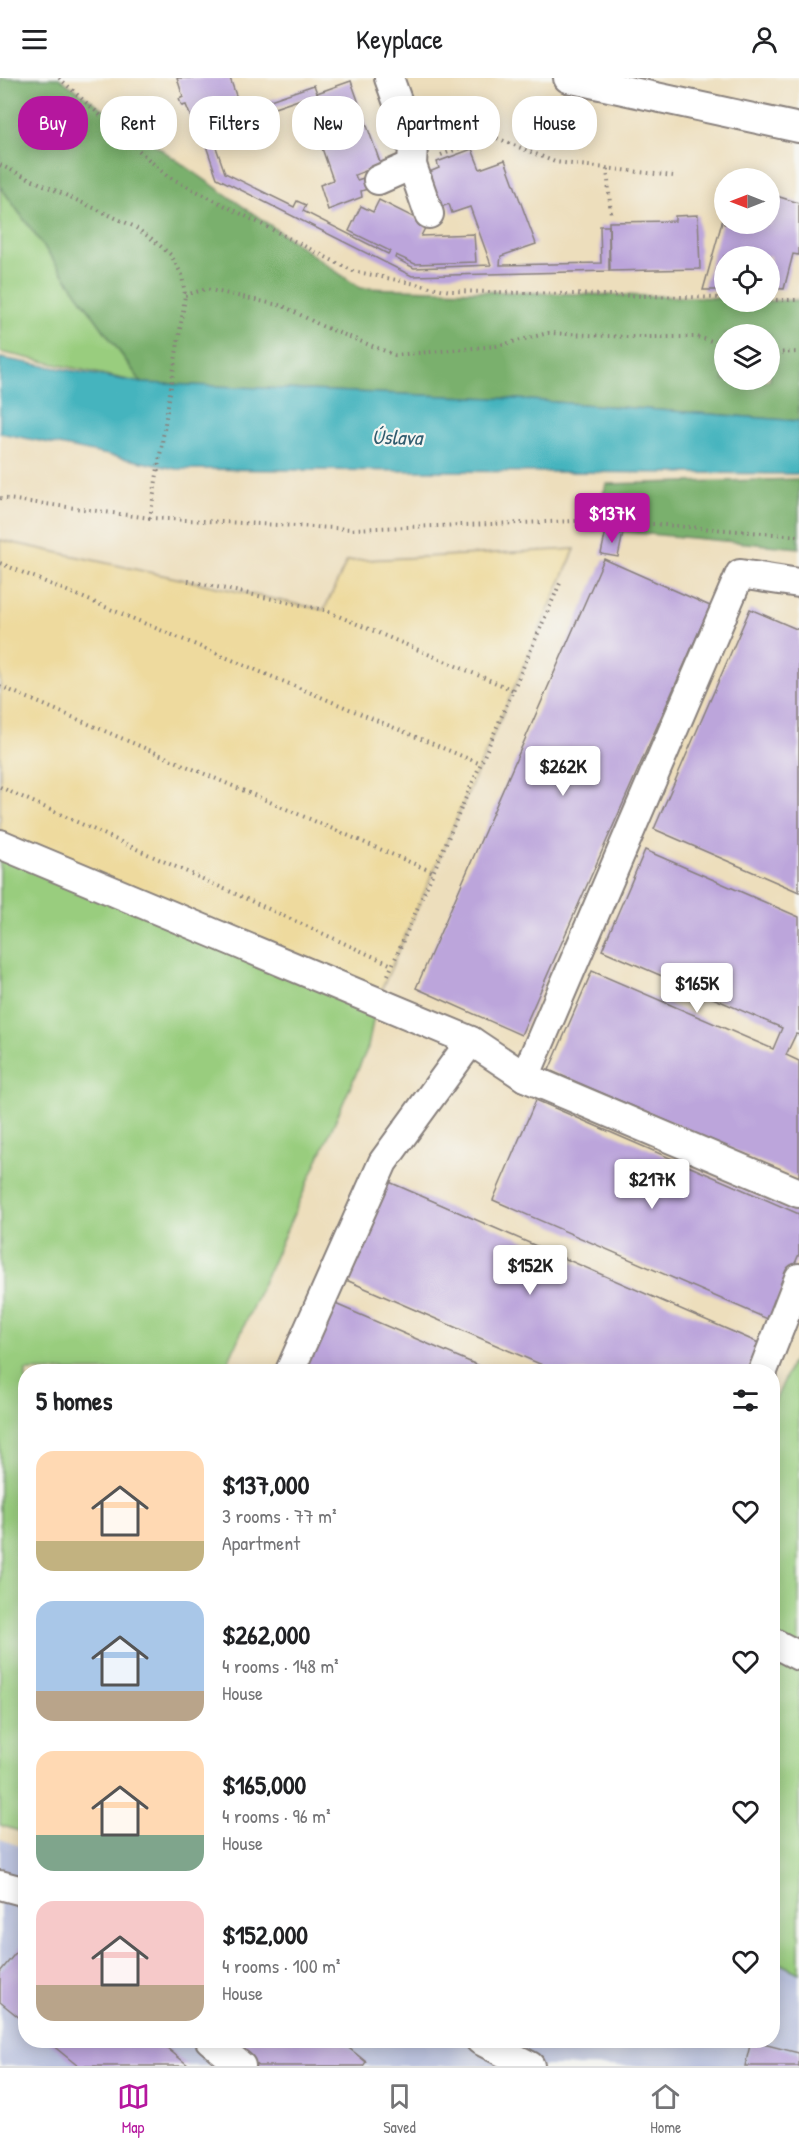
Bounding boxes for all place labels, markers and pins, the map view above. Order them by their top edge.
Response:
pin: $137K [570,493,654,544]
pin: $262K [521,746,605,797]
pin: $165K [655,963,739,1014]
pin: $217K [610,1159,694,1210]
pin: $152K [488,1245,572,1296]

